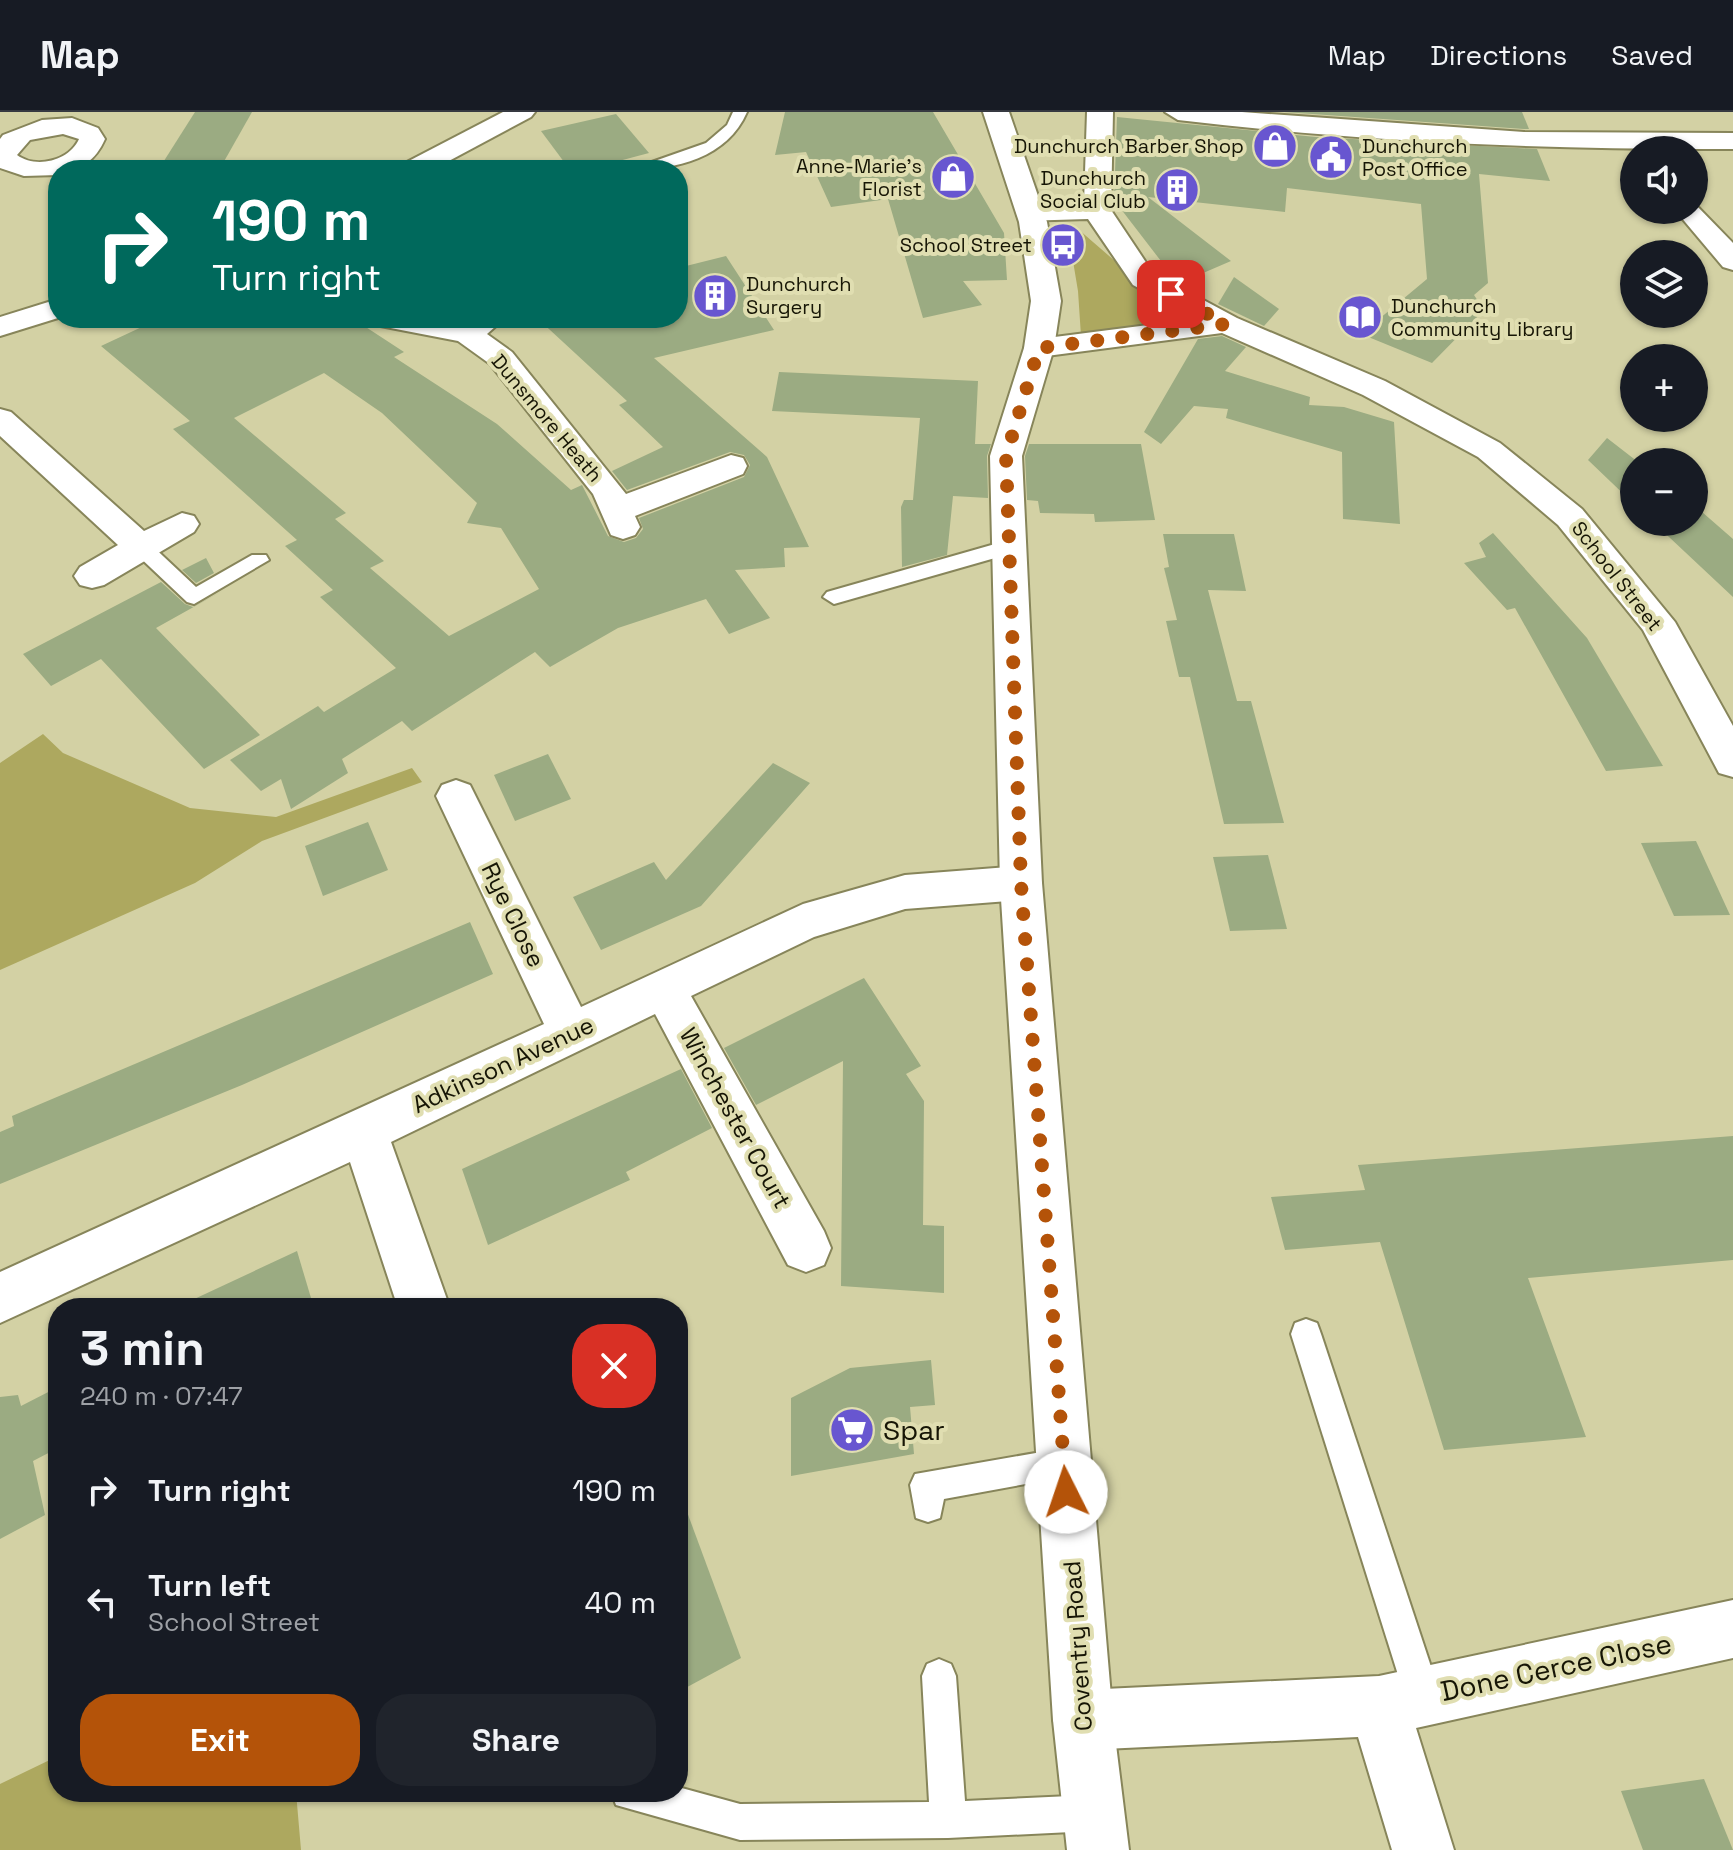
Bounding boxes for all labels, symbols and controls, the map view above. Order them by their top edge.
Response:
text: Map [40,31,120,79]
text: Map [1328,37,1386,73]
text: Directions [1430,37,1567,73]
text: Saved [1611,37,1693,73]
shop icon: Dunchurch Barber Shop [1251,122,1299,170]
place label: Dunchurch Barber Shop [1014,133,1244,159]
public building icon: Dunchurch Post Office [1307,133,1355,181]
place label: Dunchurch Post Office [1362,133,1468,182]
map controls [1620,136,1708,536]
button: sound [1620,136,1708,224]
place label: Anne-Marie's Florist [796,153,922,202]
shop icon: Anne-Marie's Florist [929,153,977,201]
place label: Dunchurch Social Club [1040,165,1146,214]
building icon: Dunchurch Social Club [1153,166,1201,214]
text: 190 m [212,185,370,256]
icon: right [80,192,184,296]
bus stop icon: School Street [1039,221,1087,269]
place label: School Street [900,232,1032,258]
button: layers [1620,240,1708,328]
text: Turn right [212,255,381,301]
pin [1137,260,1205,328]
place label: Dunchurch Surgery [746,271,851,320]
building icon: Dunchurch Surgery [691,272,739,320]
icon: arrive [1149,272,1193,316]
library icon: Dunchurch Community Library [1336,293,1384,341]
place label: Dunchurch Community Library [1391,293,1574,342]
button: + [1620,344,1708,432]
street label: Dunsmore Heath [486,349,608,487]
button: − [1620,448,1708,536]
street label: School Street [1566,516,1668,636]
street label: Rye Close [475,857,552,972]
street label: Adkinson Avenue [407,1009,599,1120]
street label: Winchester Court [673,1022,798,1214]
text: 3 min [80,1318,205,1379]
button: close [572,1324,656,1408]
text: 240 m · 07:47 [80,1379,243,1413]
supermarket icon: Spar [828,1406,876,1454]
place label: Spar [883,1412,945,1448]
position arrow [1024,1450,1108,1534]
icon: right [80,1468,124,1512]
text: Turn right [148,1471,291,1510]
text: 190 m [572,1471,656,1510]
street label: Coventry Road [1056,1560,1099,1732]
text: Turn left [148,1566,271,1605]
icon: left [80,1580,124,1624]
text: 40 m [585,1583,656,1622]
text: School Street [148,1605,320,1639]
street label: Done Cerce Close [1437,1625,1675,1709]
button: Exit [80,1694,360,1786]
button: Share [376,1694,656,1786]

